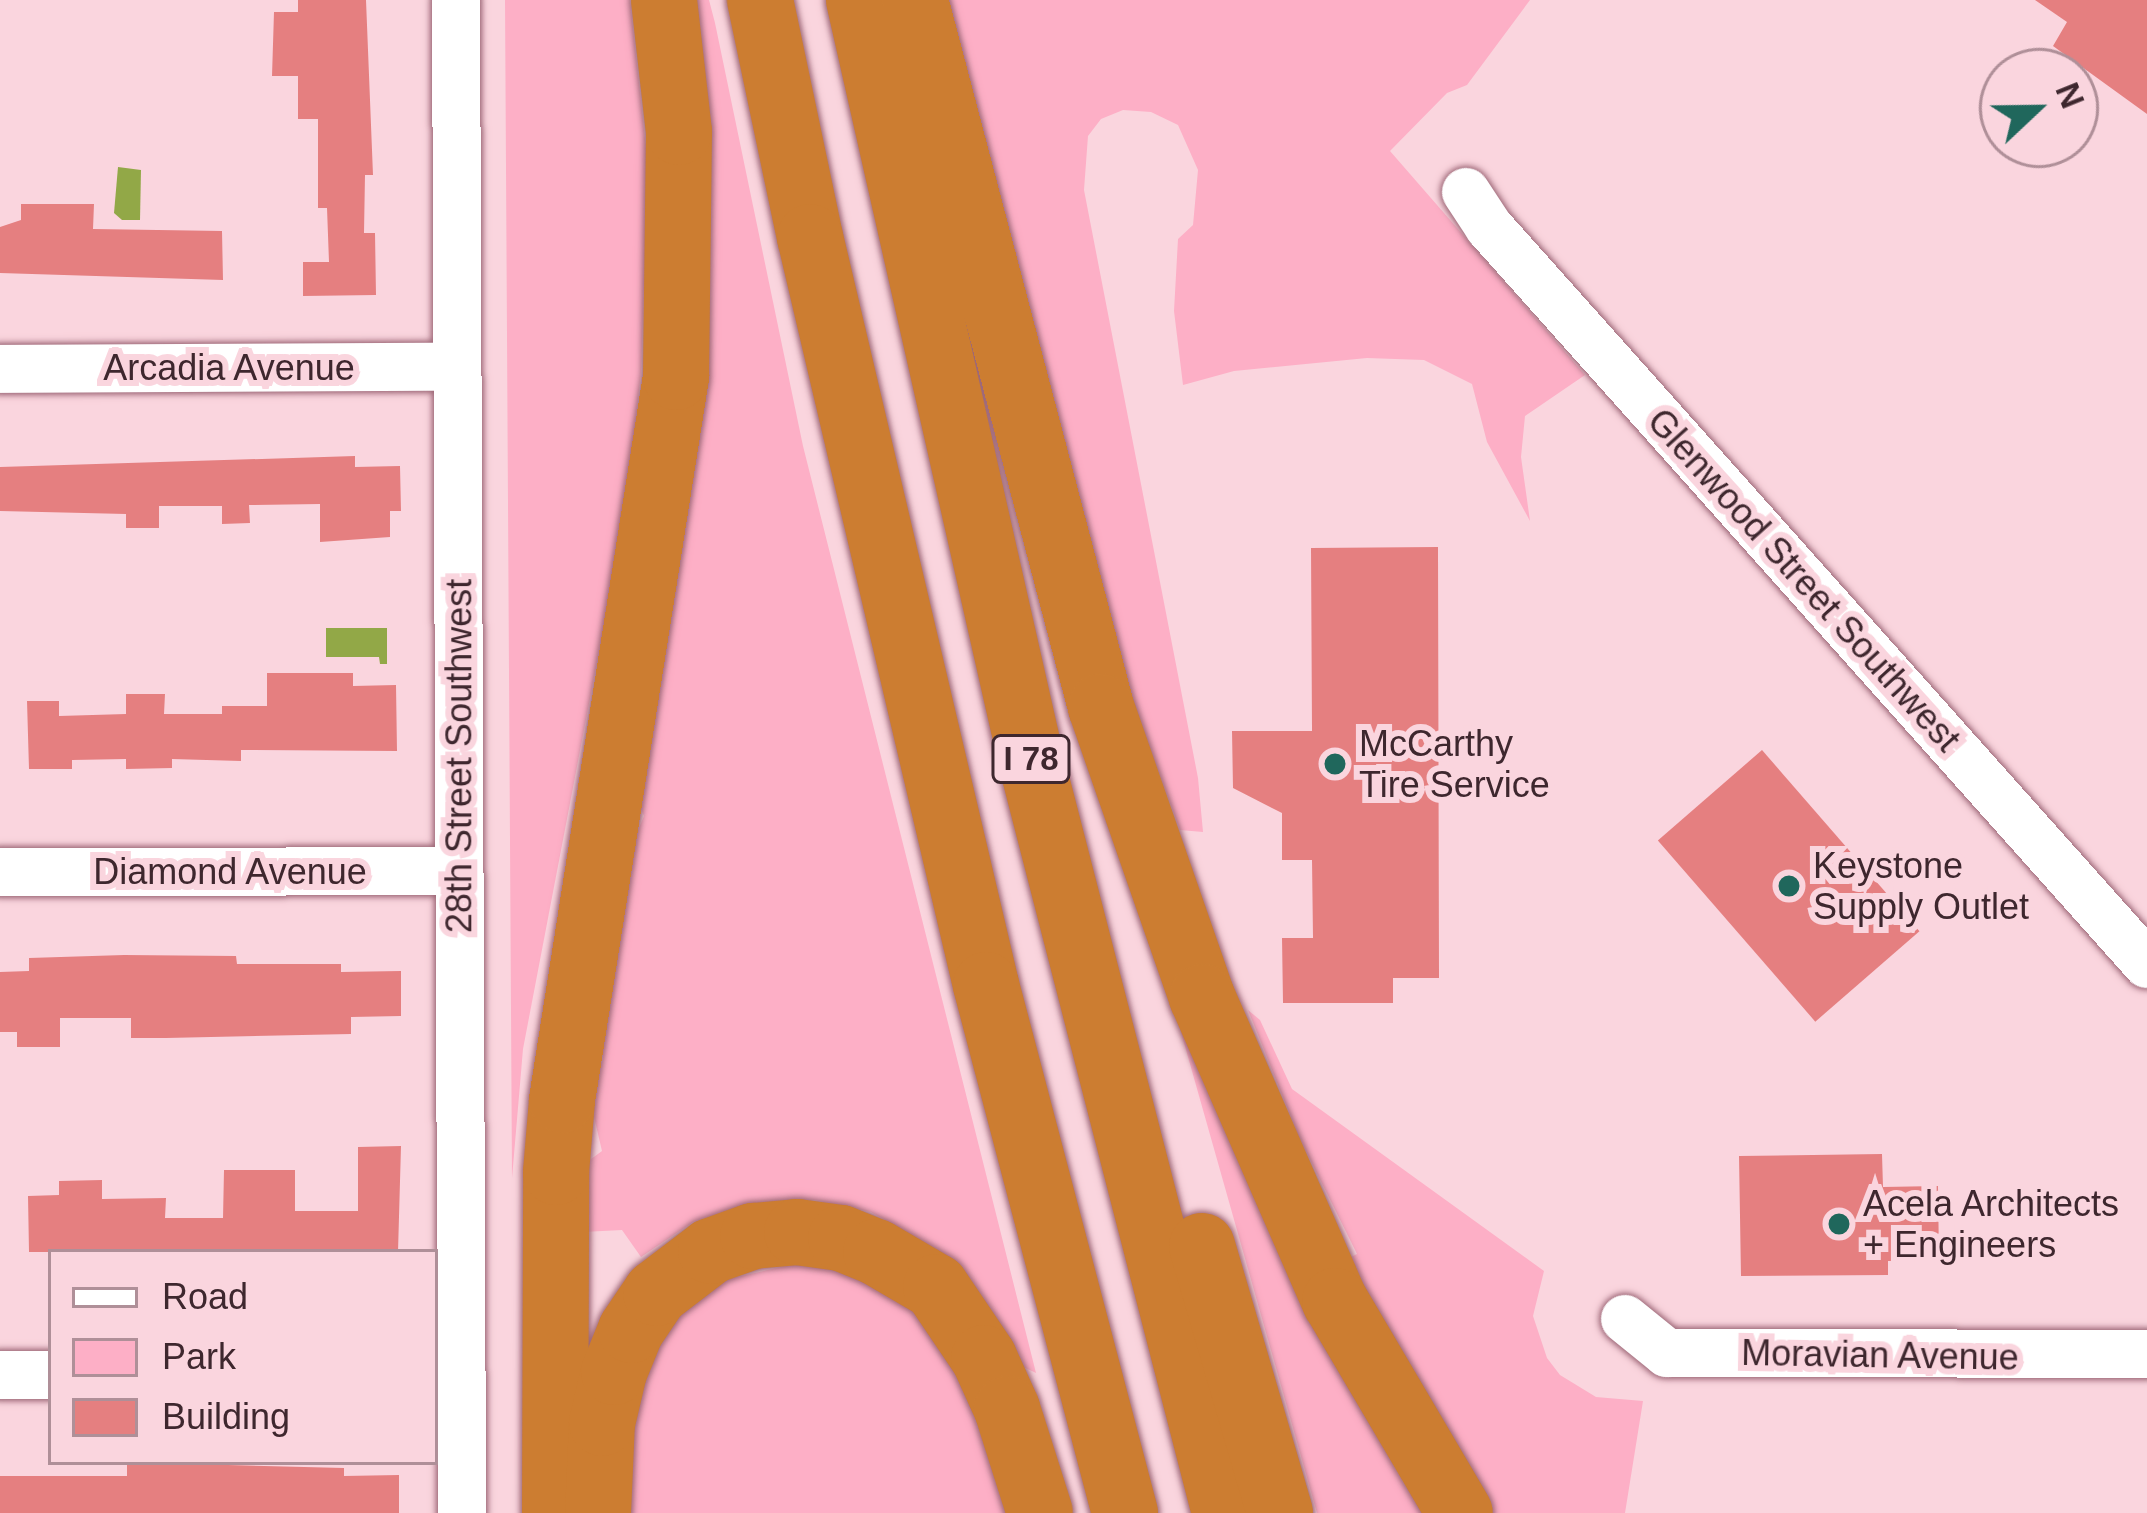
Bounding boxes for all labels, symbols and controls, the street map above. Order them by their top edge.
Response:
north arrow [1979,48,2099,168]
text: N [2048,77,2092,113]
street label: Arcadia Avenue [102,346,356,390]
street label: Glenwood Street Southwest [1639,400,1969,760]
street label: 28th Street Southwest [437,579,481,933]
place label: McCarthy Tire Service [1359,721,1550,806]
road number: I 78 [989,732,1073,786]
marker: McCarthy Tire Service [1322,751,1348,777]
place label: Keystone Supply Outlet [1813,843,2029,928]
street label: Diamond Avenue [92,850,368,894]
marker: Keystone Supply Outlet [1776,873,1802,899]
place label: Acela Architects + Engineers [1863,1181,2121,1266]
marker: Acela Architects + Engineers [1826,1211,1852,1237]
legend [48,1249,438,1465]
text: Road [162,1276,248,1317]
street label: Moravian Avenue [1740,1331,2020,1379]
text: Park [162,1336,236,1377]
text: Building [162,1396,290,1437]

